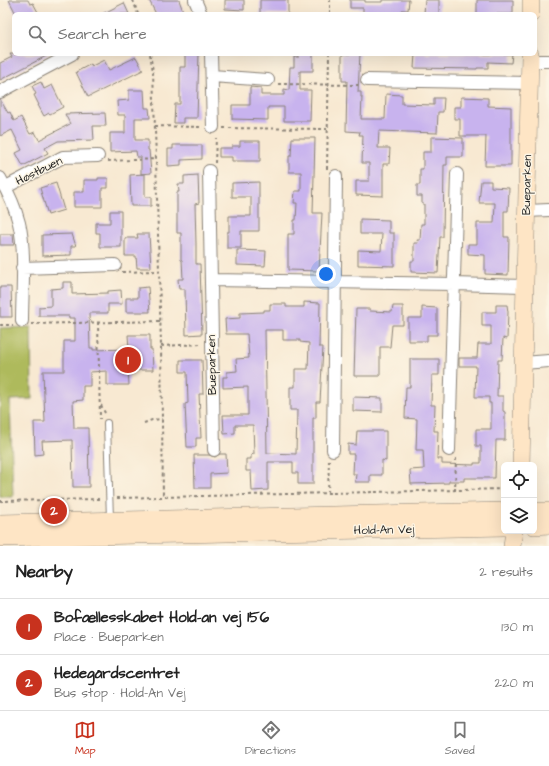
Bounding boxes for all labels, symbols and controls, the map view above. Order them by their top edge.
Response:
search box [12,12,537,56]
icon: search [26,23,48,45]
text: Search here [58,24,147,45]
street label: Høstbuen [13,152,65,190]
street label: Bueparken [518,155,536,215]
your location [316,264,336,284]
street label: Bueparken [203,335,221,395]
pin: 1 [115,345,141,375]
map controls [501,462,537,534]
button: locate [501,462,537,498]
pin: 2 [41,496,67,526]
button: layers [501,498,537,534]
street label: Hold-An Vej [354,521,415,539]
text: Nearby [16,560,73,584]
text: 2 results [479,563,533,581]
text: Bofællesskabet Hold-an vej 156 [54,607,269,628]
text: 1 [28,618,30,636]
text: 130 m [501,618,533,636]
text: Place · Bueparken [54,628,164,646]
text: Hedegårdscentret [54,663,180,684]
text: 2 [25,674,33,692]
text: 220 m [495,674,533,692]
text: Bus stop · Hold-An Vej [54,684,186,702]
tab: Map [74,719,96,758]
tab: Directions [245,719,296,758]
tab: Saved [445,719,475,758]

